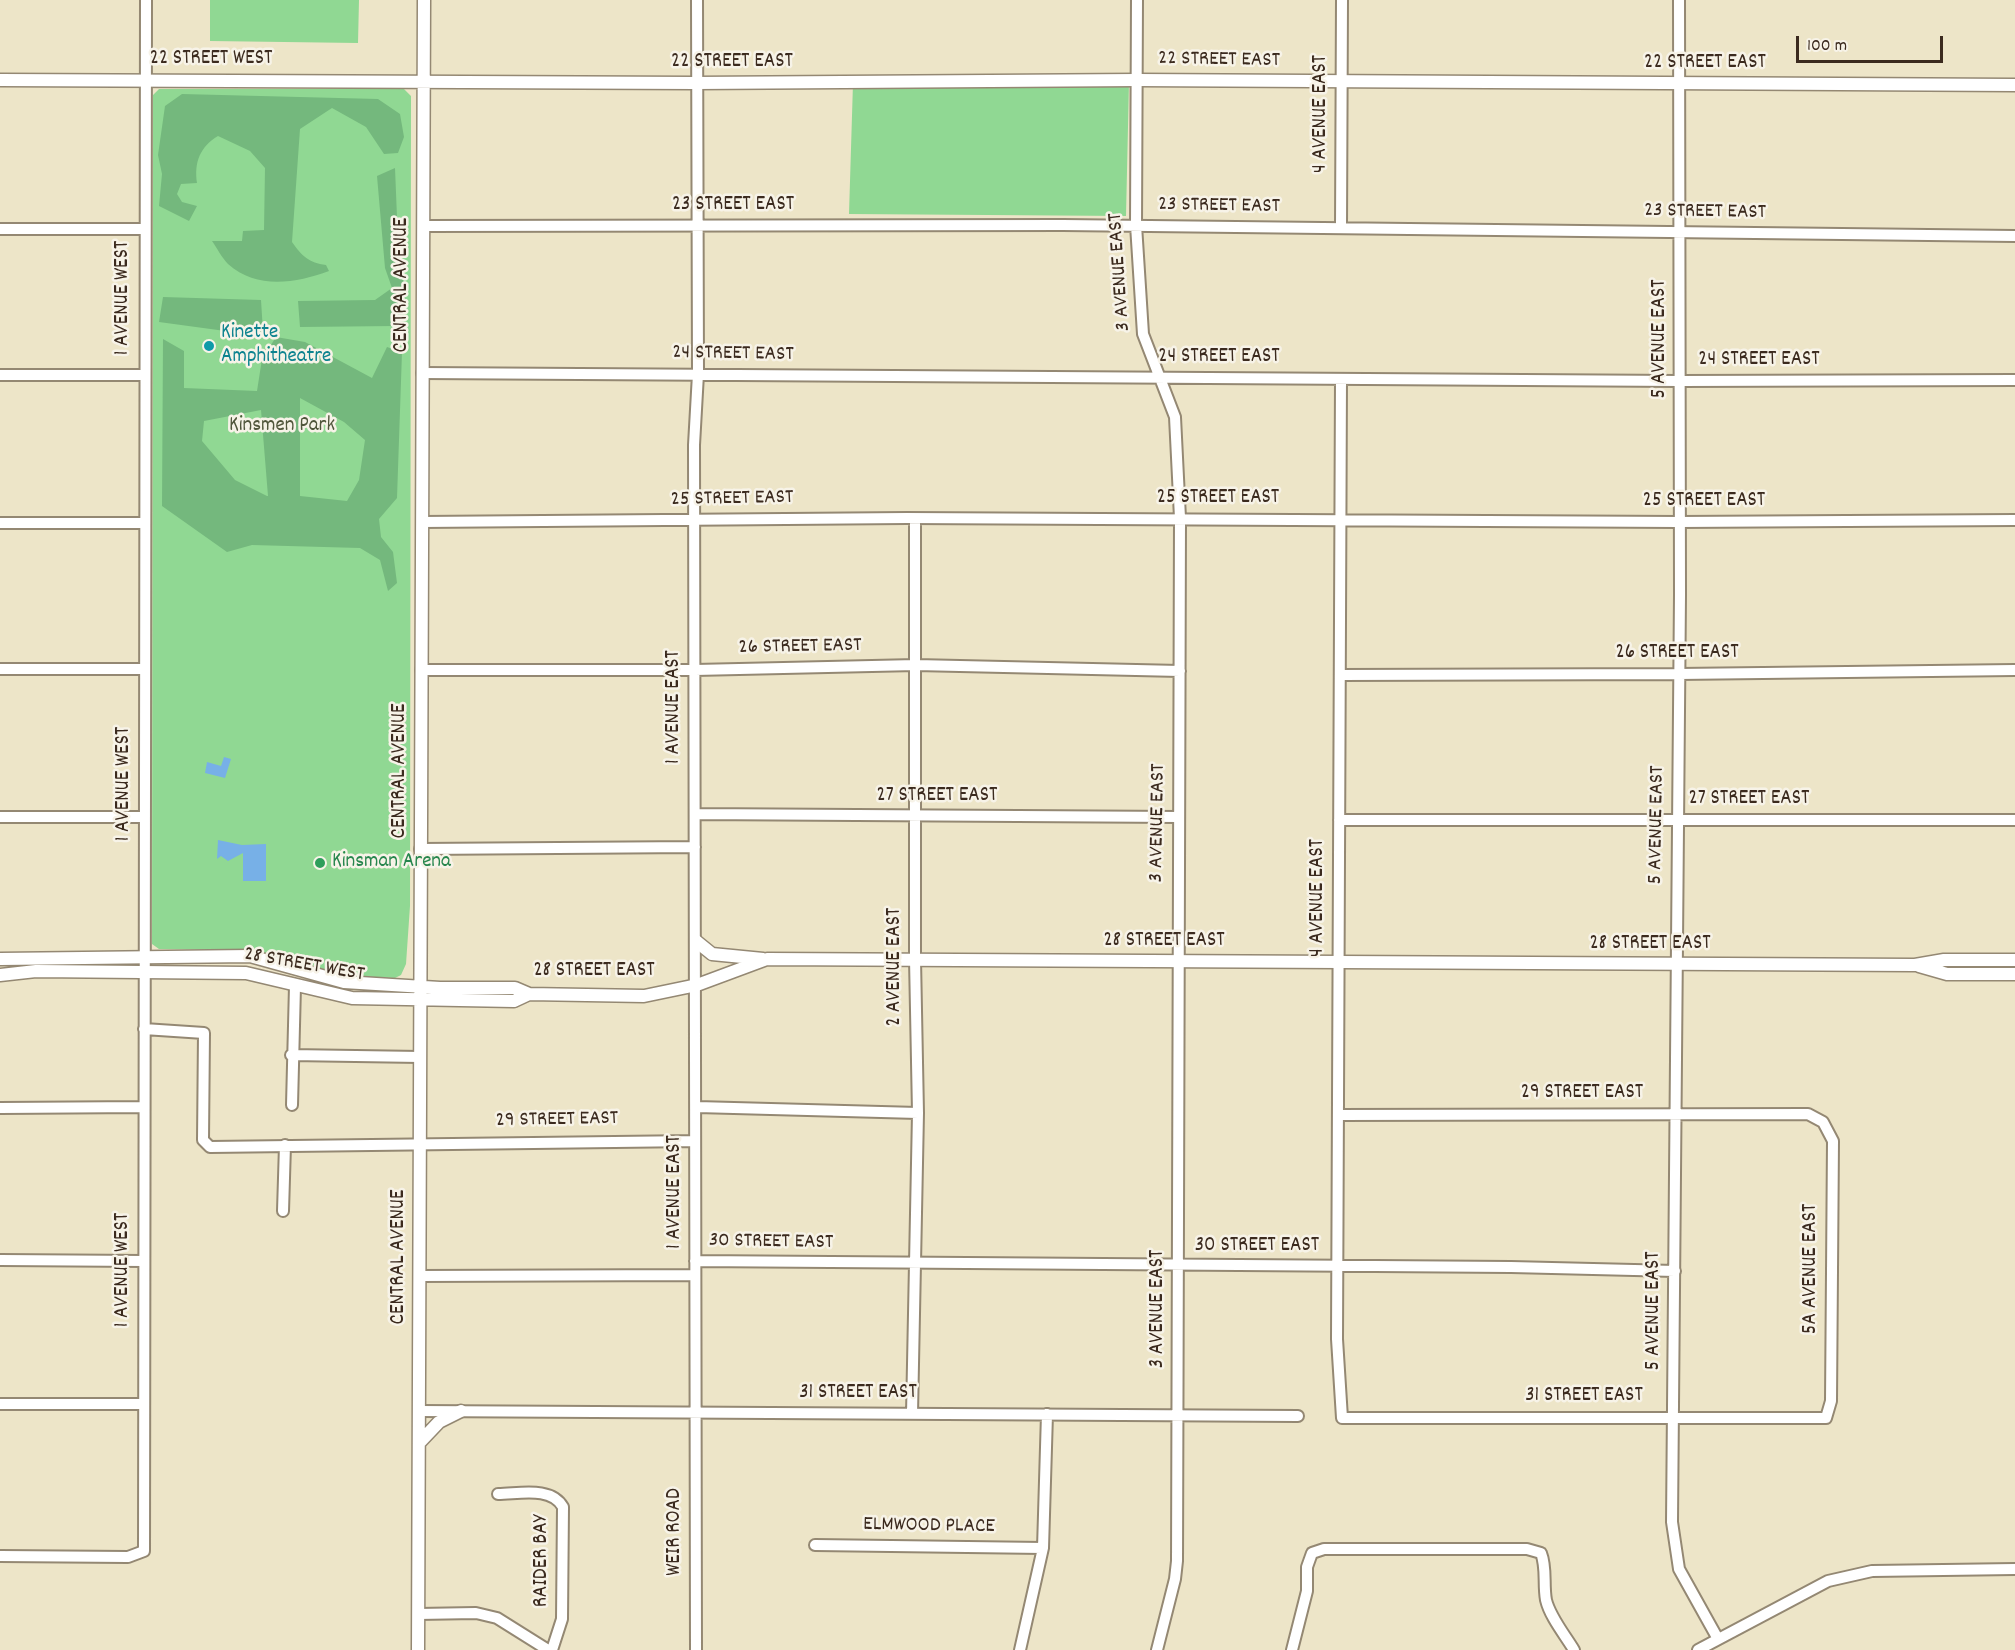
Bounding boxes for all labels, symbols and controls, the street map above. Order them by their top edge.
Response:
scale bar [1799,24,1946,62]
text: 100 m [1807,34,1847,59]
street label: 22 STREET WEST [150,47,272,73]
street label: 22 STREET EAST [1158,47,1280,75]
street label: 22 STREET EAST [671,50,793,76]
street label: 22 STREET EAST [1644,51,1766,77]
street label: 4 AVENUE EAST [1309,55,1335,173]
street label: 23 STREET EAST [672,193,794,219]
street label: 23 STREET EAST [1158,193,1280,221]
street label: 23 STREET EAST [1644,199,1766,227]
street label: 3 AVENUE EAST [1104,212,1138,332]
street label: CENTRAL AVENUE [390,218,416,352]
street label: 1 AVENUE WEST [111,241,137,355]
street label: 5 AVENUE EAST [1648,279,1674,399]
place label: Kinette Amphitheatre [221,321,331,371]
marker: Kinette Amphitheatre [202,339,216,353]
street label: 24 STREET EAST [672,341,794,369]
street label: 24 STREET EAST [1158,345,1280,371]
street label: 24 STREET EAST [1698,348,1820,374]
park label: Kinsmen Park [229,414,335,440]
street label: 25 STREET EAST [671,486,793,514]
street label: 25 STREET EAST [1157,486,1279,512]
street label: 25 STREET EAST [1643,489,1765,515]
street label: 26 STREET EAST [738,634,862,662]
street label: 26 STREET EAST [1615,641,1739,667]
street label: 1 AVENUE EAST [662,650,688,764]
street label: CENTRAL AVENUE [388,704,414,838]
street label: 1 AVENUE WEST [112,727,138,841]
street label: 3 AVENUE EAST [1145,763,1173,883]
street label: 5 AVENUE EAST [1644,765,1672,885]
street label: 27 STREET EAST [877,784,997,810]
street label: 27 STREET EAST [1689,787,1809,813]
street label: 4 AVENUE EAST [1306,839,1332,957]
place label: Kinsman Arena [332,850,451,876]
marker: Kinsman Arena [313,856,327,870]
street label: 2 AVENUE EAST [883,908,909,1026]
street label: 28 STREET EAST [1103,929,1225,955]
street label: 28 STREET EAST [1589,932,1711,958]
street label: 28 STREET WEST [242,943,366,989]
street label: 28 STREET EAST [533,959,655,985]
street label: 29 STREET EAST [1521,1081,1643,1107]
street label: 29 STREET EAST [496,1107,618,1135]
street label: 1 AVENUE EAST [663,1135,689,1249]
street label: CENTRAL AVENUE [387,1190,413,1324]
street label: 5A AVENUE EAST [1799,1204,1825,1334]
street label: 1 AVENUE WEST [111,1213,137,1327]
street label: 30 STREET EAST [709,1229,833,1257]
street label: 30 STREET EAST [1195,1234,1319,1260]
street label: 3 AVENUE EAST [1146,1250,1172,1368]
street label: 5 AVENUE EAST [1642,1251,1668,1371]
street label: 31 STREET EAST [799,1381,917,1407]
street label: 31 STREET EAST [1525,1384,1643,1410]
street label: WEIR ROAD [663,1488,689,1576]
street label: ELMWOOD PLACE [863,1513,995,1541]
street label: RAIDER BAY [530,1515,556,1607]

